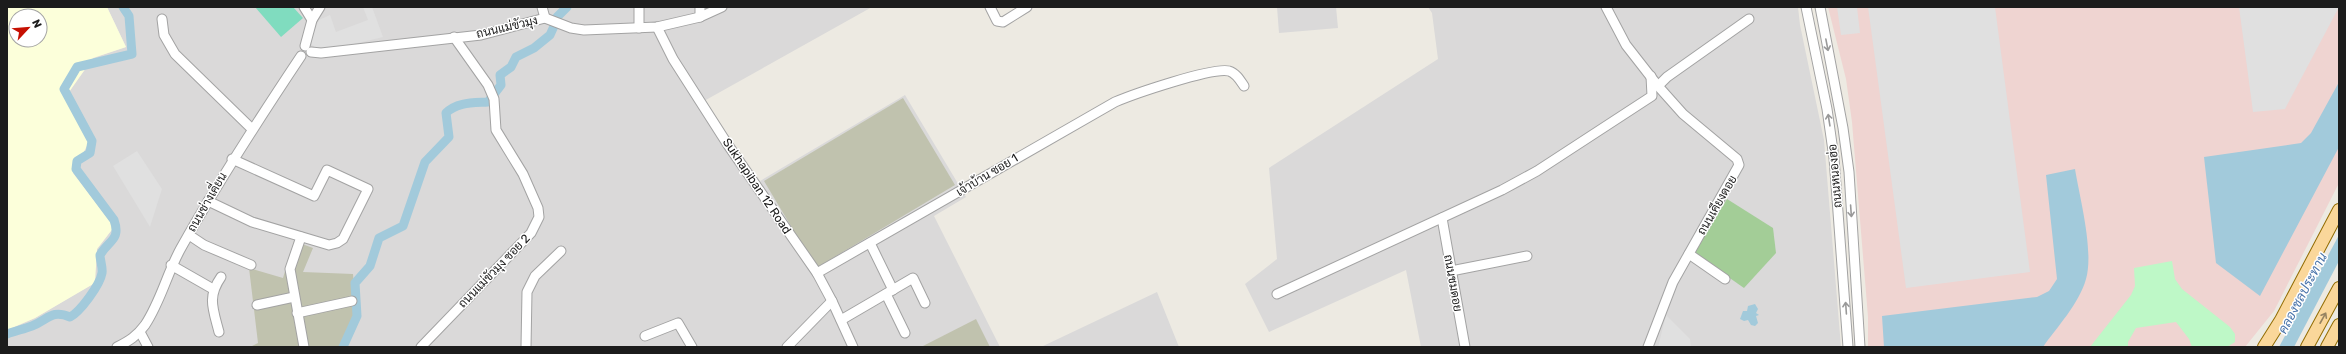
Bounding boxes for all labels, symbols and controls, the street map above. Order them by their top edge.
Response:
north arrow [8,8,48,48]
street label: ถนนแม่ขัวมุง [475,13,540,43]
text: N [29,17,44,30]
one-way arrow [1823,39,1831,52]
one-way arrow [1825,114,1833,127]
street label: Sukhapiban 12 Road [720,135,794,237]
street label: ถนนหนองฮ่อ [1825,144,1845,208]
street label: เจ้าบ้าน ซอย 1 [954,151,1020,199]
street label: ถนนช่างเคี่ยน [181,167,230,234]
street label: ถนนเคียงดอย [1693,172,1740,237]
one-way arrow [1847,204,1854,217]
street label: ถนนแม่ขัวมุง ซอย 2 [455,231,534,312]
water label: คลองชลประทาน [2275,250,2330,336]
street label: ถนนชมดอย [1441,253,1465,313]
one-way arrow [1842,302,1849,315]
one-way arrow [2320,312,2327,324]

